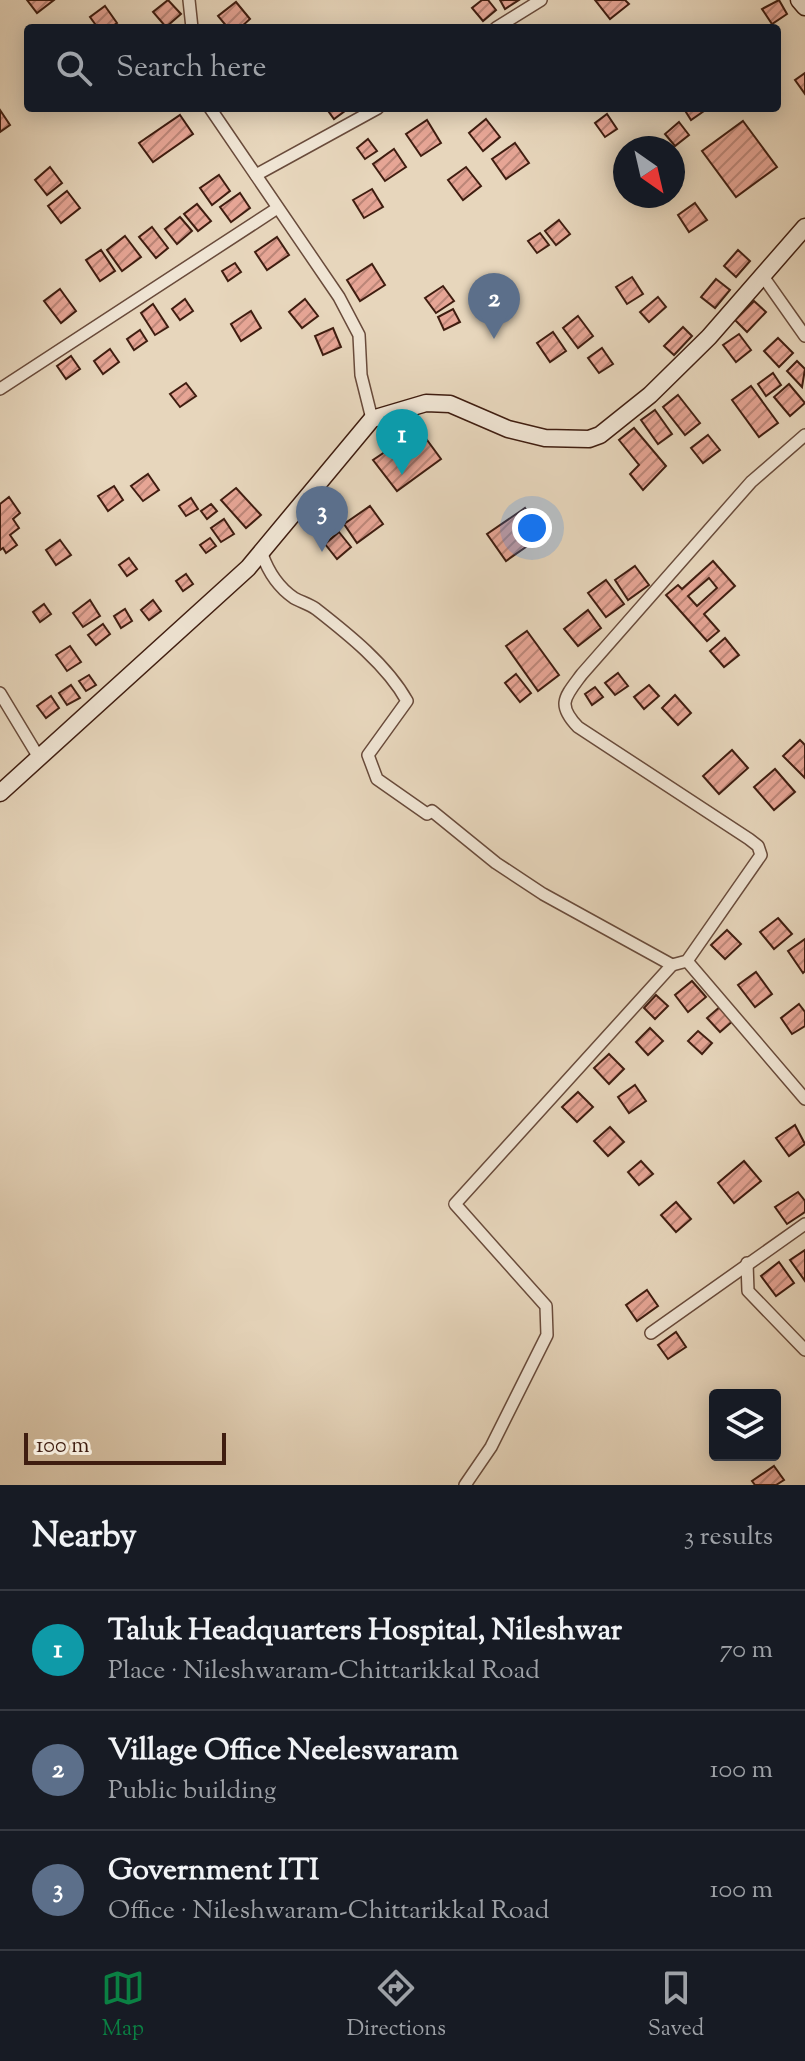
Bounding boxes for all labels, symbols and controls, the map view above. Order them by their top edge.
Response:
search box [24,24,781,112]
icon: search [52,46,96,90]
text: Search here [116,47,266,90]
north arrow [613,136,685,208]
pin: 2 [468,273,520,339]
pin: 1 [376,409,428,475]
pin: 3 [296,486,348,552]
your location [512,508,552,548]
map controls [709,1389,781,1461]
button: layers [709,1389,781,1461]
scale bar [24,1429,226,1465]
text: 100 m [36,1431,89,1463]
text: Nearby [32,1513,137,1562]
text: 3 results [684,1519,773,1556]
text: Taluk Headquarters Hospital, Nileshwar [108,1610,622,1653]
text: 1 [54,1632,62,1669]
text: 70 m [720,1632,773,1669]
text: Place · Nileshwaram-Chittarikkal Road [108,1653,540,1690]
text: Village Office Neeleswaram [108,1730,459,1773]
text: 2 [52,1752,64,1789]
text: 100 m [710,1752,773,1789]
text: Public building [108,1773,276,1810]
text: Government ITI [108,1850,319,1893]
text: 3 [53,1872,63,1909]
text: 100 m [710,1872,773,1909]
text: Office · Nileshwaram-Chittarikkal Road [108,1893,549,1930]
tab: Map [101,1966,145,2046]
tab: Directions [347,1966,446,2046]
tab: Saved [648,1966,704,2046]

